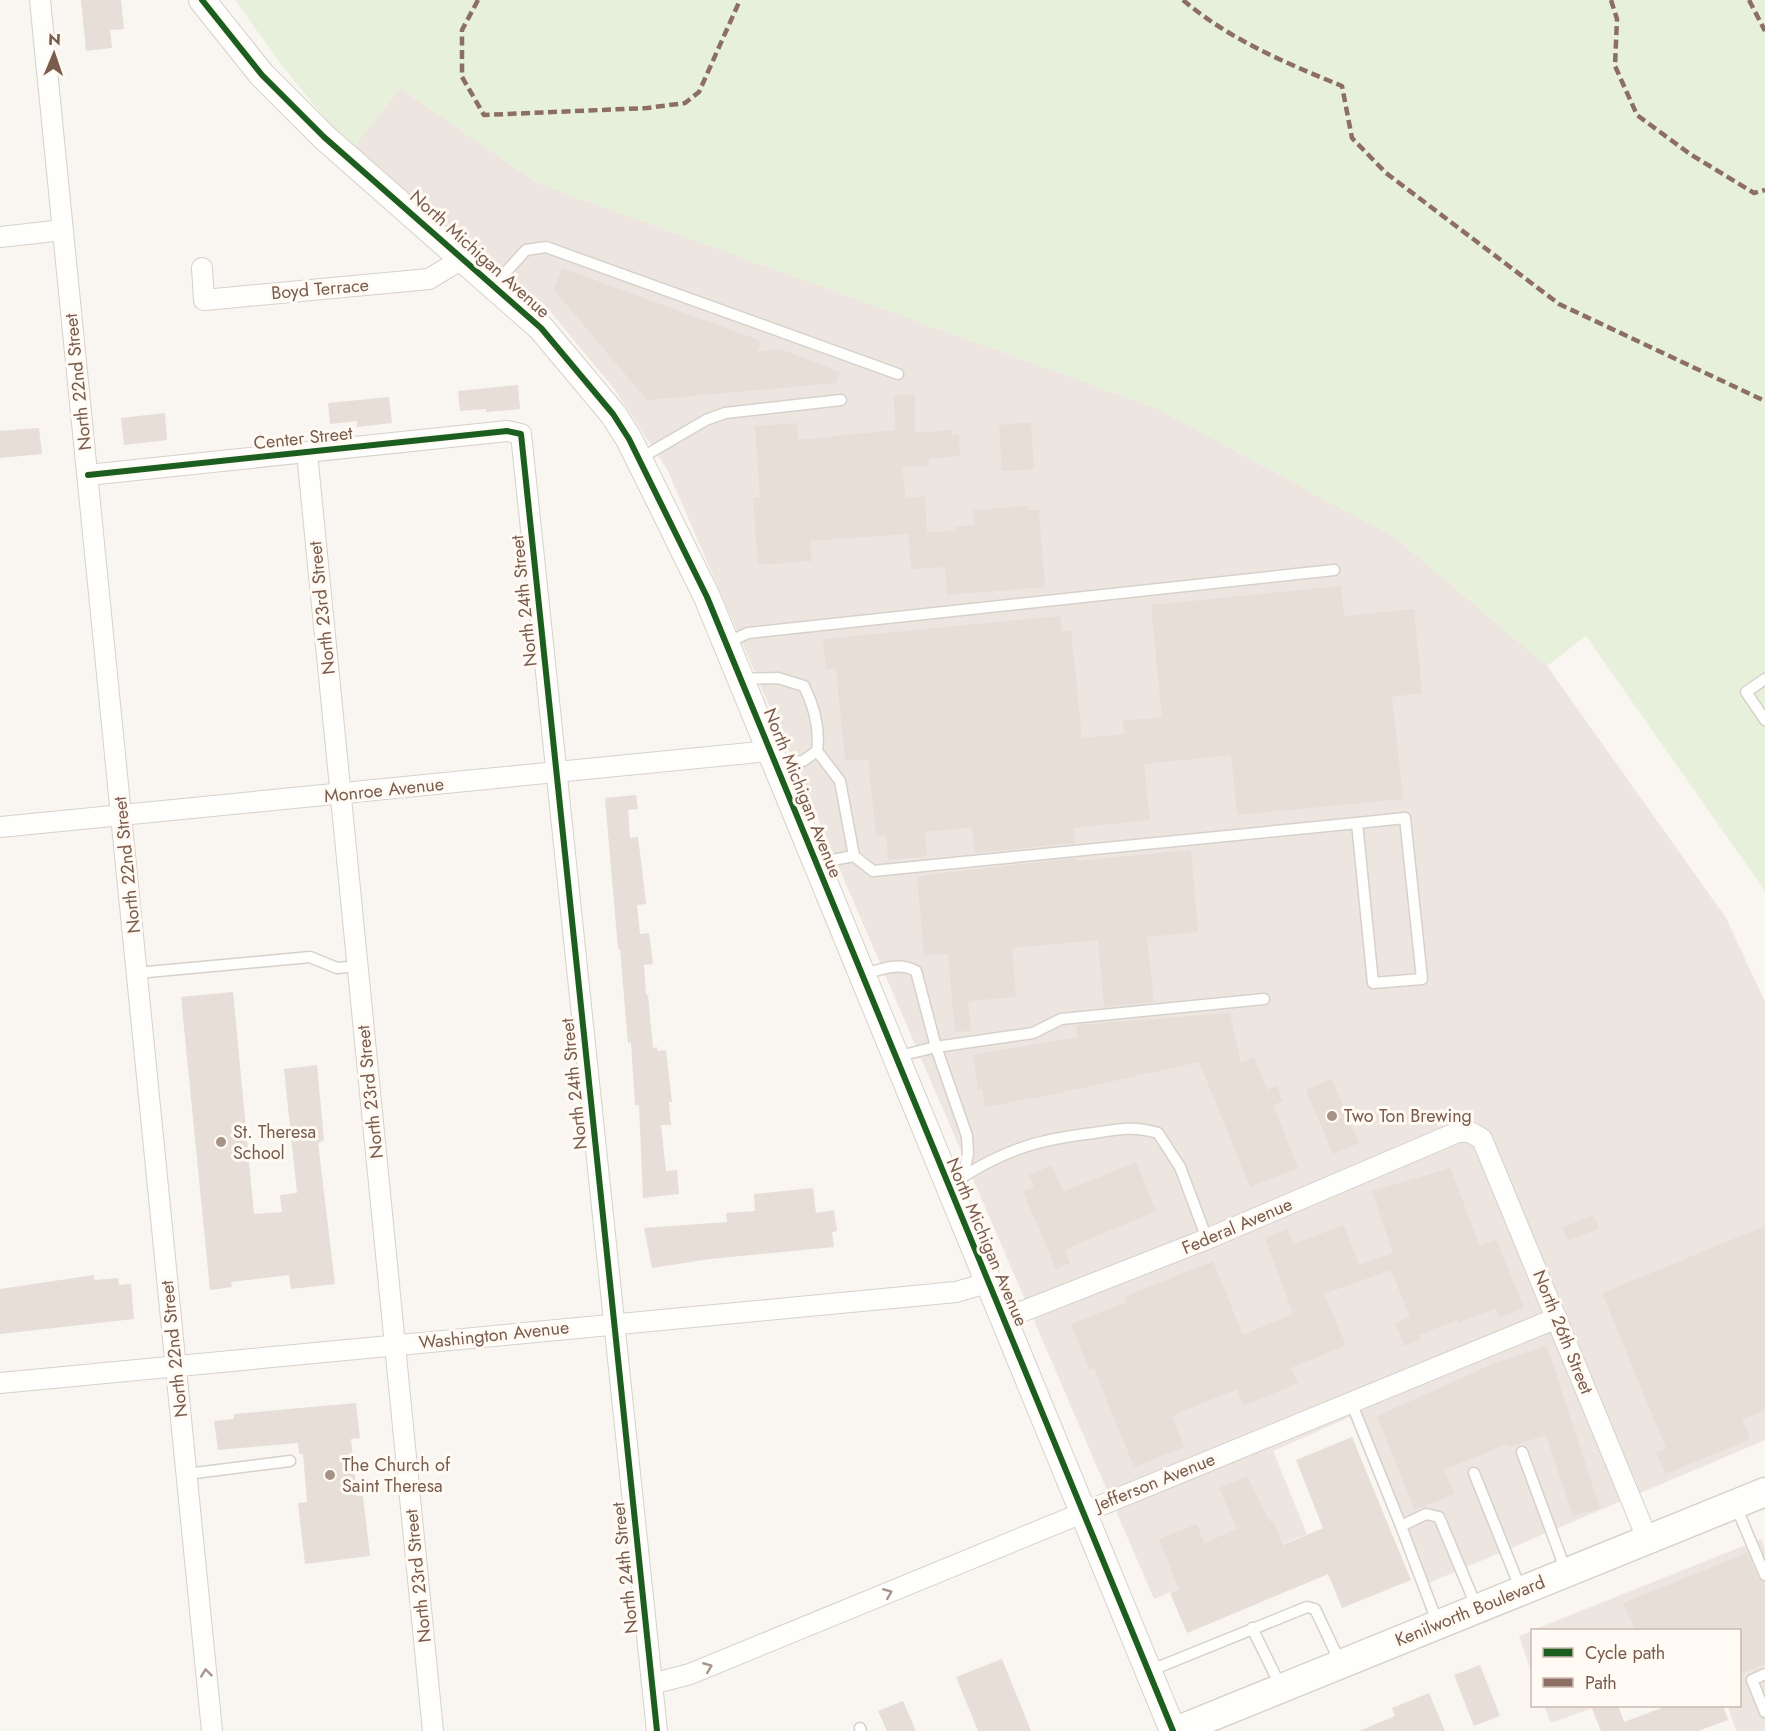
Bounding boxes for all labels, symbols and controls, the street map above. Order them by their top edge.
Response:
north arrow [24,24,84,84]
text: N [48,28,61,51]
street label: North Michigan Avenue [404,184,556,324]
street label: Boyd Terrace [270,272,370,306]
street label: North 22nd Street [58,312,98,452]
street label: Center Street [252,420,354,456]
street label: North 24th Street [504,533,544,668]
street label: North 23rd Street [302,539,342,676]
street label: North Michigan Avenue [757,704,849,882]
street label: Monroe Avenue [323,771,445,809]
street label: North 22nd Street [107,795,147,935]
street label: North 24th Street [554,1016,594,1151]
street label: North 23rd Street [350,1023,390,1160]
place label: Two Ton Brewing [1344,1103,1472,1129]
marker: Two Ton Brewing [1325,1109,1339,1123]
place label: St. Theresa School [233,1119,316,1166]
marker: St. Theresa School [214,1135,228,1149]
street label: North Michigan Avenue [940,1154,1034,1330]
street label: Federal Avenue [1178,1191,1296,1261]
street label: North 26th Street [1526,1266,1600,1399]
street label: North 22nd Street [154,1279,194,1419]
street label: Washington Avenue [418,1314,570,1356]
street label: Jefferson Avenue [1089,1446,1219,1519]
place label: The Church of Saint Theresa [342,1452,451,1499]
marker: The Church of Saint Theresa [323,1468,337,1482]
street label: North 24th Street [605,1500,645,1635]
street label: North 23rd Street [398,1507,438,1644]
street label: Kenilworth Boulevard [1391,1569,1549,1653]
one-way arrow [882,1588,893,1600]
legend [1531,1629,1741,1707]
text: Cycle path [1585,1640,1665,1666]
one-way arrow [702,1662,713,1674]
one-way arrow [200,1668,213,1677]
text: Path [1585,1670,1617,1696]

